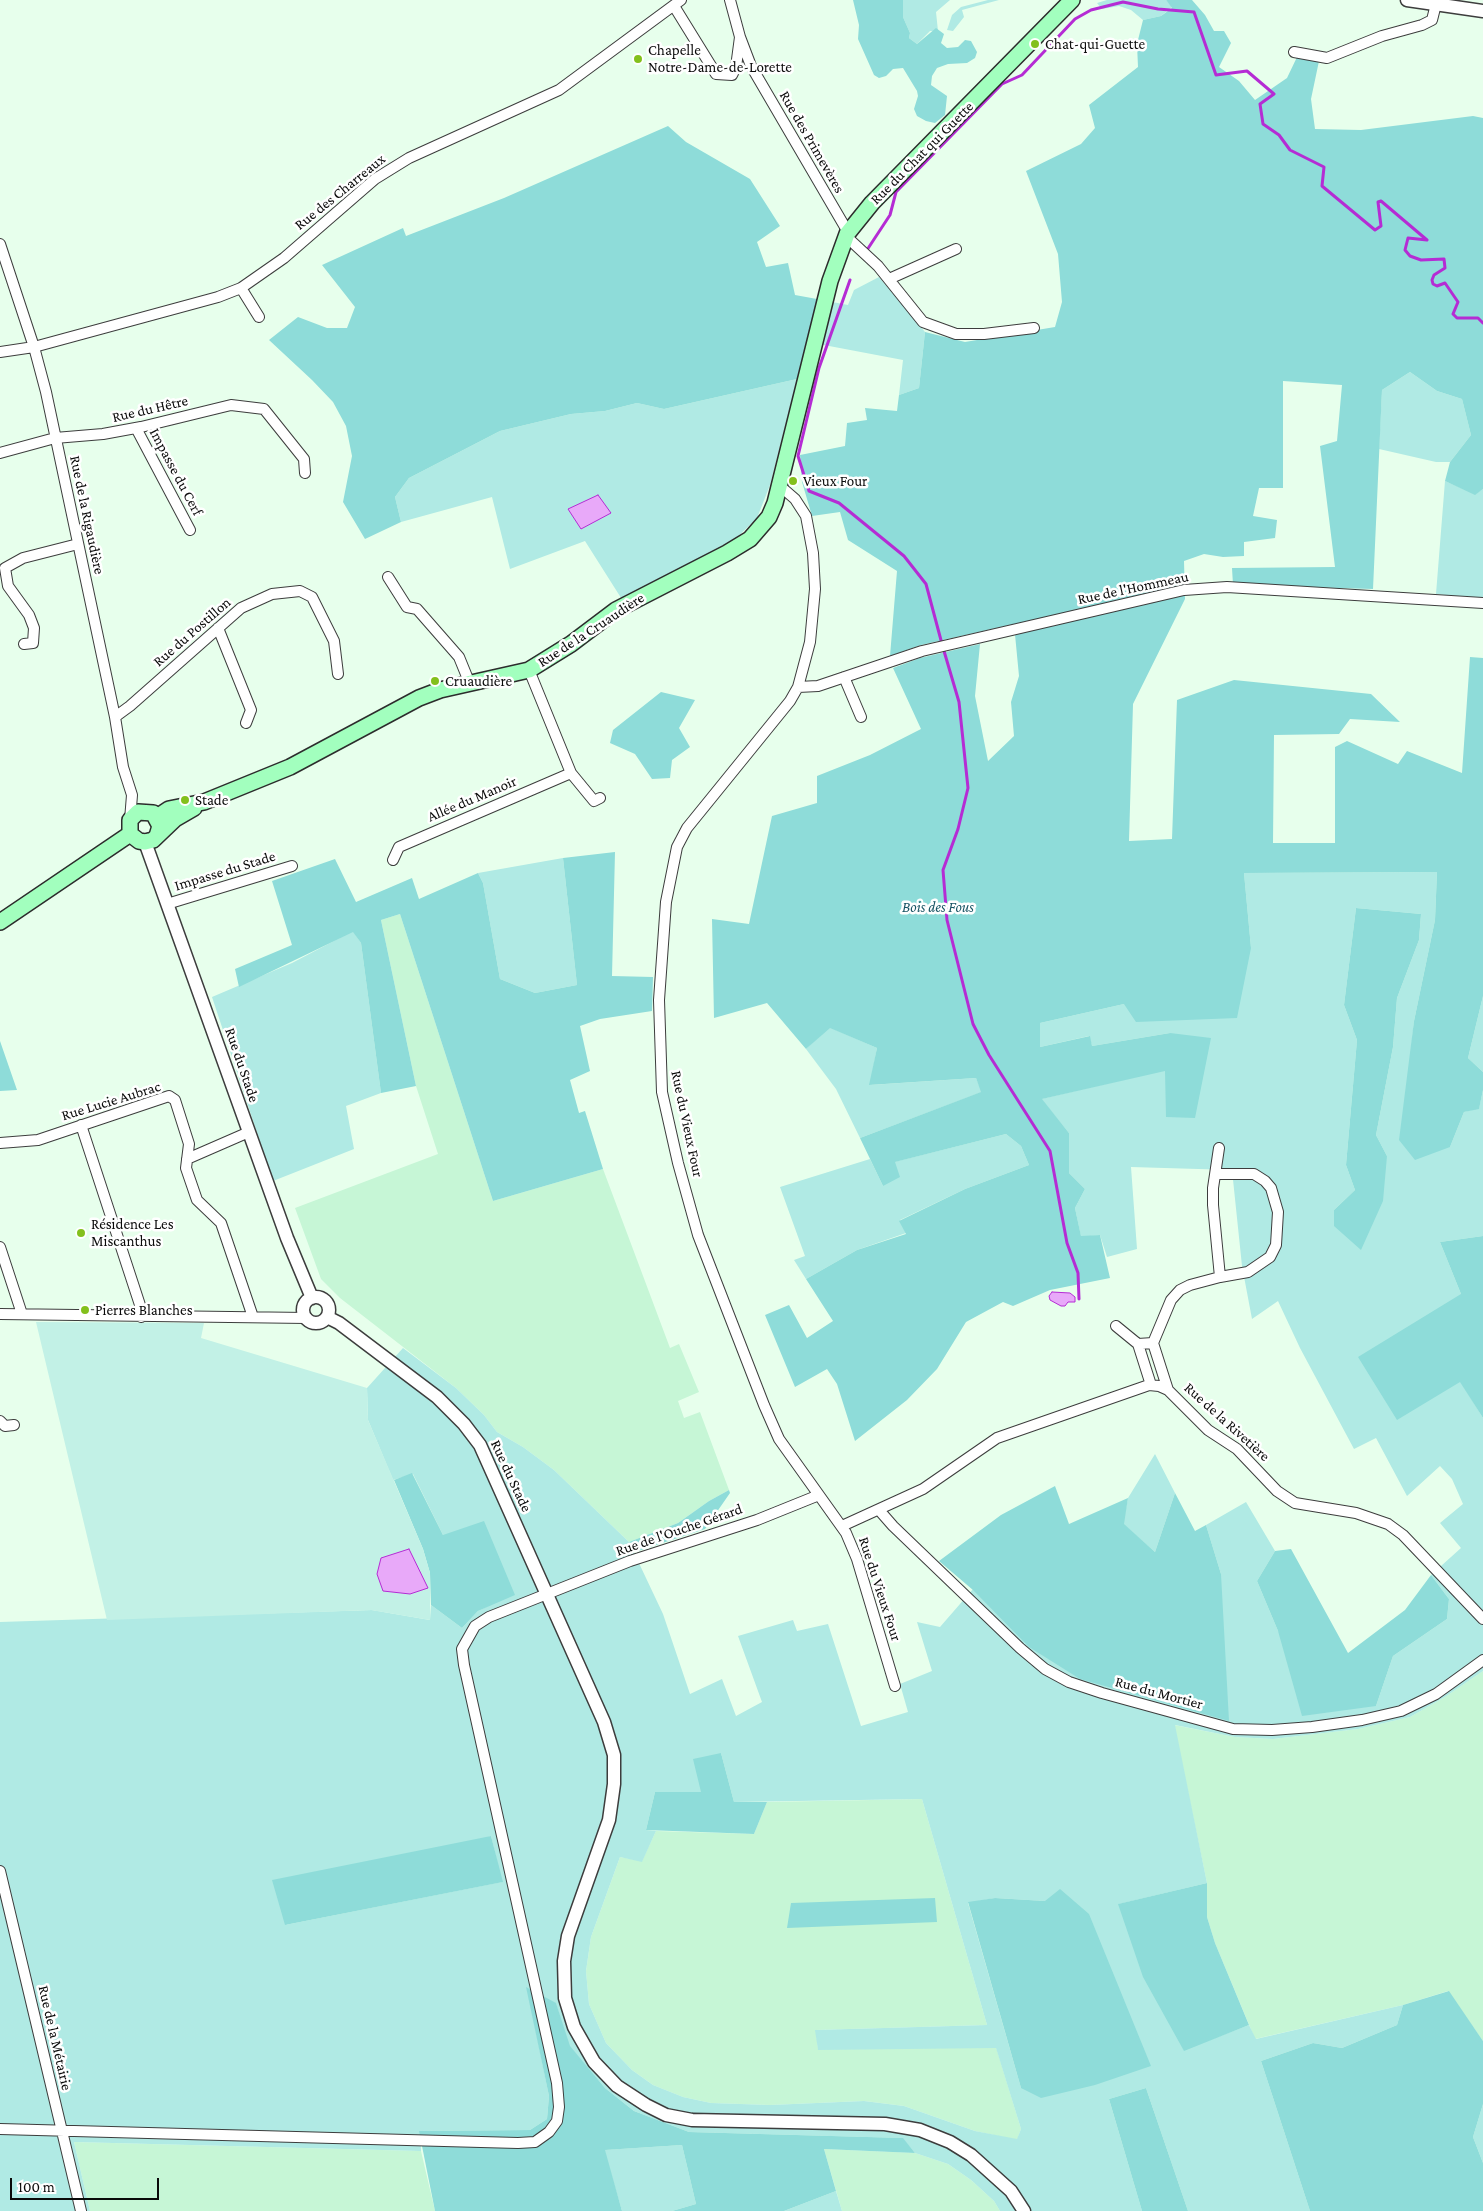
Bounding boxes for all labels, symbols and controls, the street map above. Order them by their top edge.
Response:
place label: Chat-qui-Guette [1045,35,1145,53]
marker: Chat-qui-Guette [1029,38,1041,50]
place label: Chapelle Notre-Dame-de-Lorette [648,41,792,76]
marker: Chapelle Notre-Dame-de-Lorette [632,53,644,65]
street label: Rue des Primevères [775,88,849,196]
street label: Rue du Chat qui Guette [867,98,977,208]
street label: Rue des Charreaux [291,150,389,234]
street label: Rue du Hêtre [110,392,190,426]
street label: Impasse du Cerf [145,425,207,519]
street label: Rue de la Rigaudière [66,454,108,576]
place label: Vieux Four [803,472,867,490]
marker: Vieux Four [787,475,799,487]
street label: Rue de l'Hommeau [1076,567,1190,609]
street label: Rue de la Cruaudière [534,589,648,671]
street label: Rue du Postillon [149,593,235,671]
place label: Cruaudière [445,672,512,690]
marker: Cruaudière [429,675,441,687]
street label: Allée du Manoir [425,772,519,826]
place label: Stade [195,791,228,809]
marker: Stade [179,794,191,806]
street label: Impasse du Stade [172,847,278,895]
park label: Bois des Fous [902,898,974,916]
street label: Rue du Stade [221,1025,263,1105]
street label: Rue du Vieux Four [667,1069,707,1179]
street label: Rue Lucie Aubrac [59,1077,163,1125]
place label: Résidence Les Miscanthus [91,1215,174,1250]
marker: Résidence Les Miscanthus [75,1227,87,1239]
place label: Pierres Blanches [95,1301,193,1319]
marker: Pierres Blanches [79,1304,91,1316]
street label: Rue de la Rivetière [1180,1379,1274,1465]
street label: Rue du Stade [486,1437,536,1515]
street label: Rue de l'Ouche Gérard [613,1500,745,1560]
street label: Rue du Vieux Four [855,1535,905,1643]
street label: Rue du Mortier [1113,1673,1205,1713]
street label: Rue de la Métairie [34,1984,76,2092]
scale bar [12,2168,161,2200]
text: 100 m [18,2179,55,2195]

